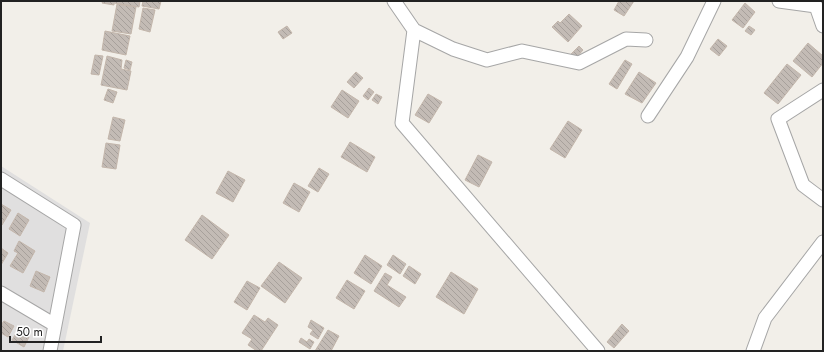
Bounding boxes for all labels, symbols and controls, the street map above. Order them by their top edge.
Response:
scale bar [10,318,101,344]
text: 50 m [16,323,43,341]

